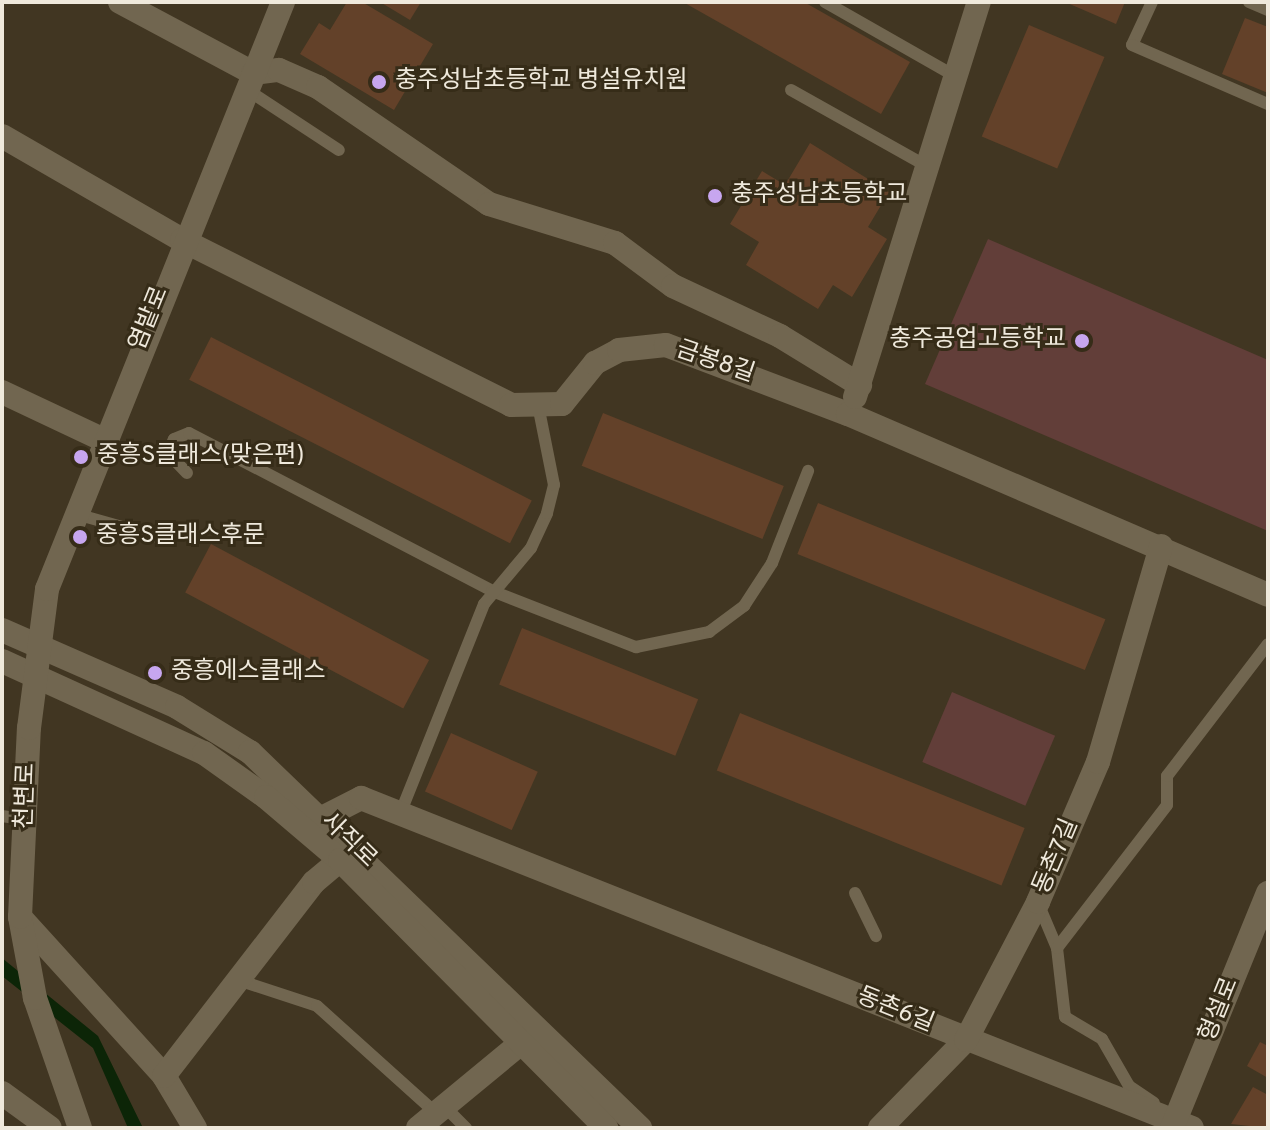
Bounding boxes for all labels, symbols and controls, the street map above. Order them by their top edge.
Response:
place label: 충주성남초등학교 병설유치원 [395,68,688,96]
marker: 충주성남초등학교 병설유치원 [370,73,388,91]
place label: 충주성남초등학교 [731,182,908,210]
marker: 충주성남초등학교 [706,187,724,205]
street label: 염밭로 [124,283,176,355]
place label: 충주공업고등학교 [889,327,1066,355]
marker: 충주공업고등학교 [1073,332,1091,350]
street label: 금봉8길 [672,336,758,390]
place label: 중흥S클래스(맞은편) [97,443,304,471]
marker: 중흥S클래스(맞은편) [72,448,90,466]
place label: 중흥S클래스후문 [96,523,265,551]
marker: 중흥S클래스후문 [71,528,89,546]
place label: 중흥에스클래스 [171,659,326,687]
marker: 중흥에스클래스 [146,664,164,682]
street label: 천변로 [11,762,43,830]
street label: 사직로 [314,808,382,874]
street label: 동촌7길 [1028,815,1086,899]
street label: 형설로 [1194,974,1246,1046]
street label: 동촌6길 [852,983,938,1039]

